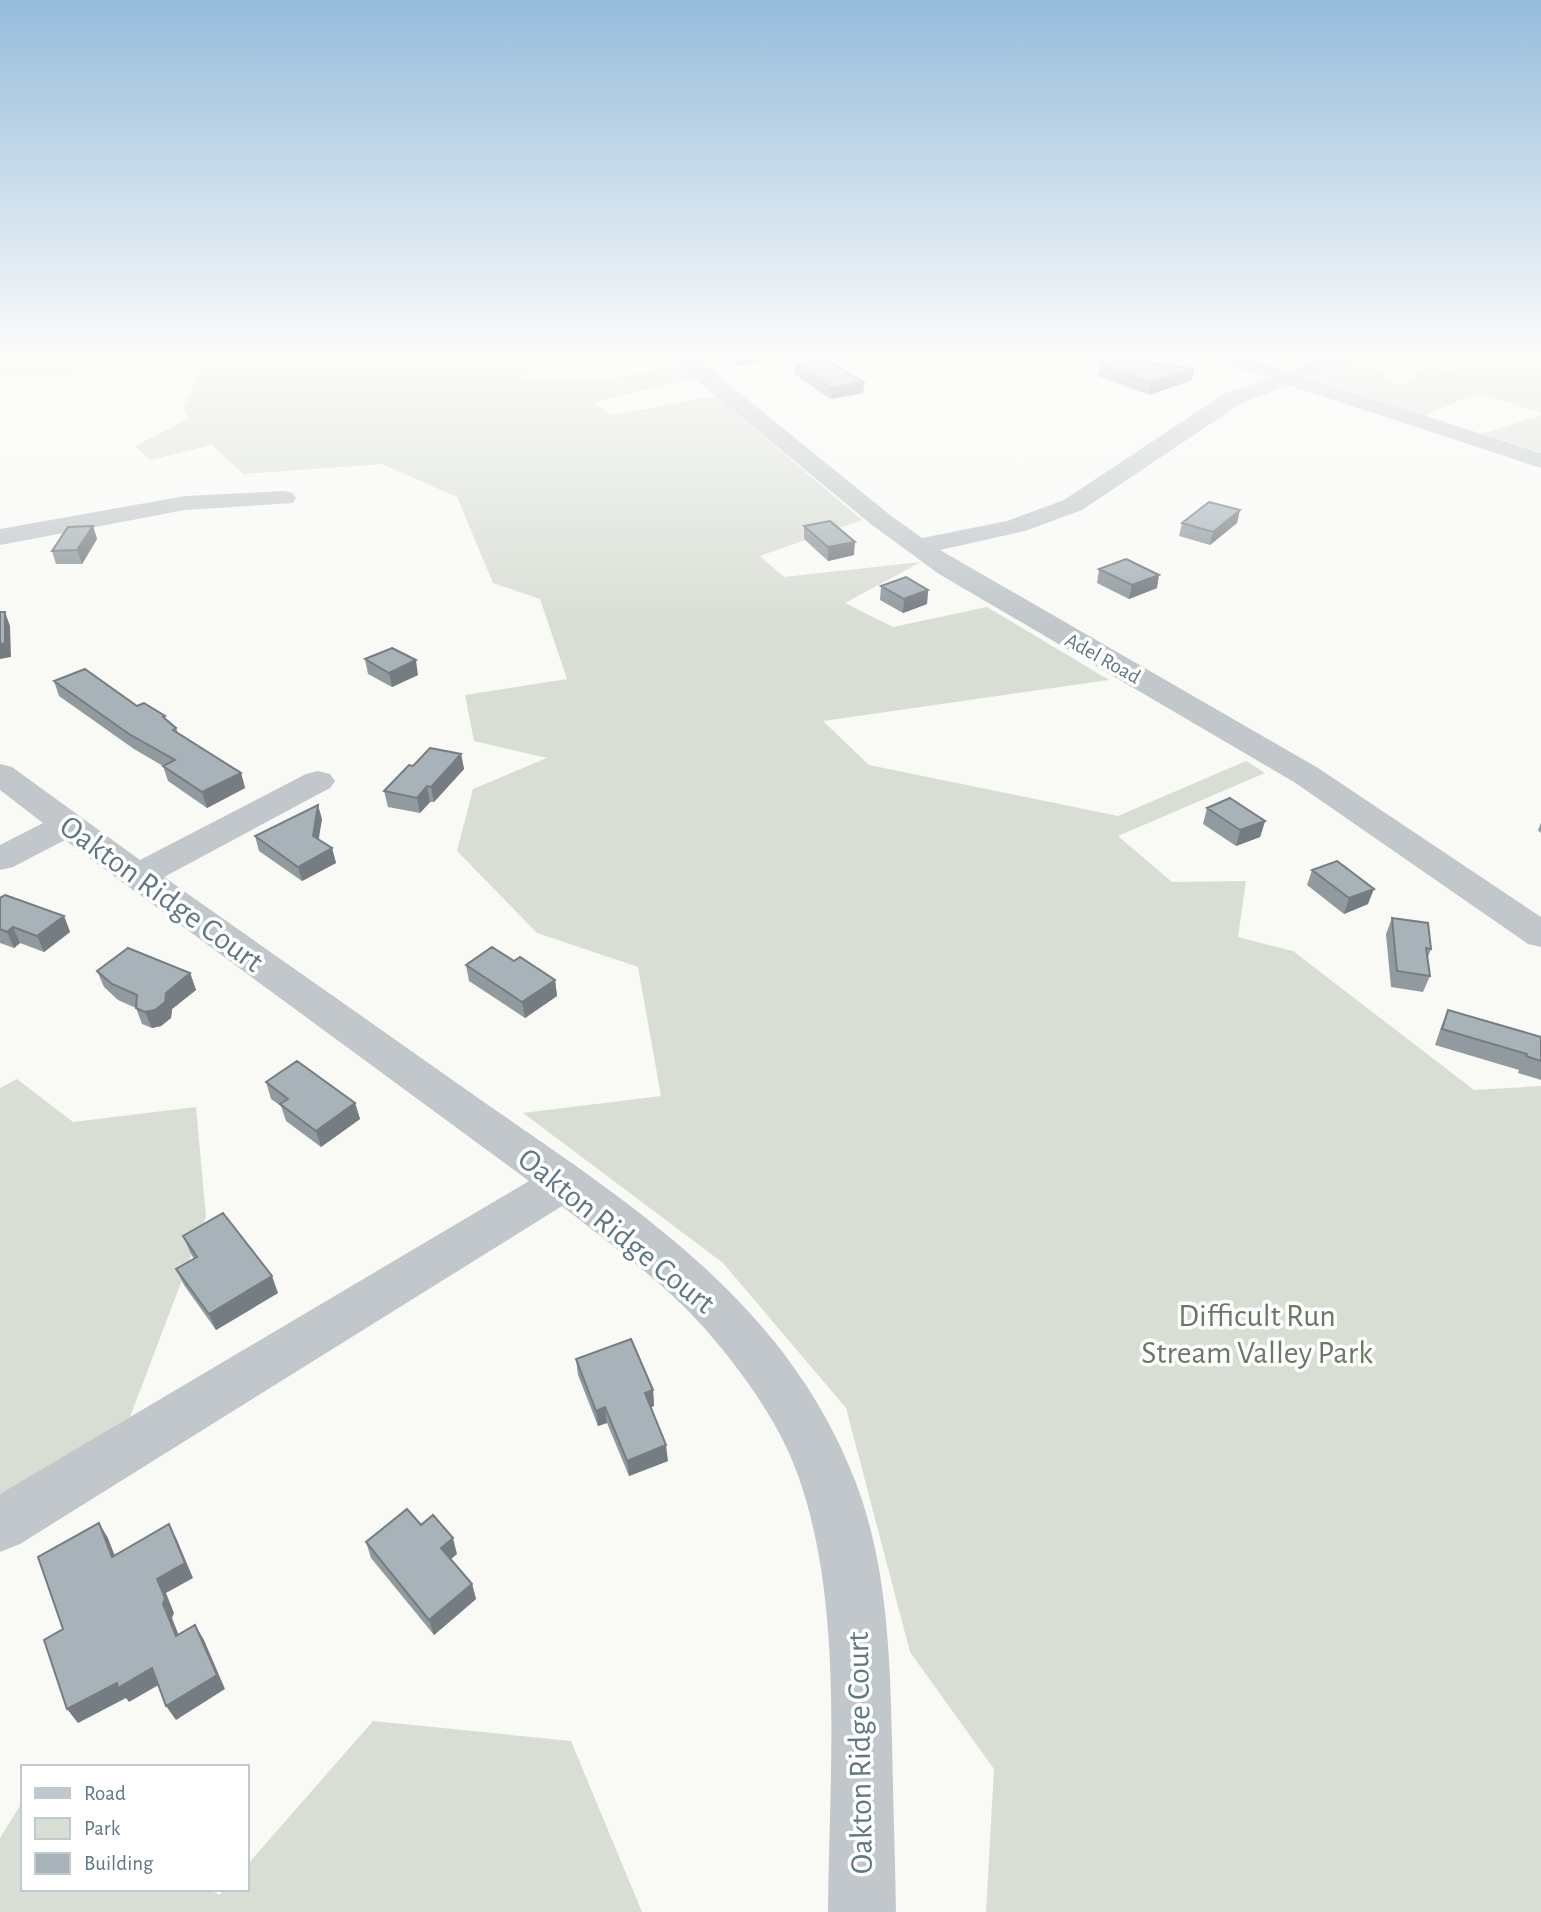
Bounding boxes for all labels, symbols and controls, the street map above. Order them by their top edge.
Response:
street label: Adel Road [1061,629,1144,688]
street label: Oakton Ridge Court [54,810,269,978]
street label: Oakton Ridge Court [512,1142,721,1320]
park label: Difficult Run Stream Valley Park [1141,1300,1373,1369]
street label: Oakton Ridge Court [842,1631,878,1875]
legend [21,1765,248,1891]
text: Road [84,1783,126,1804]
text: Park [84,1818,121,1839]
text: Building [84,1853,154,1874]

